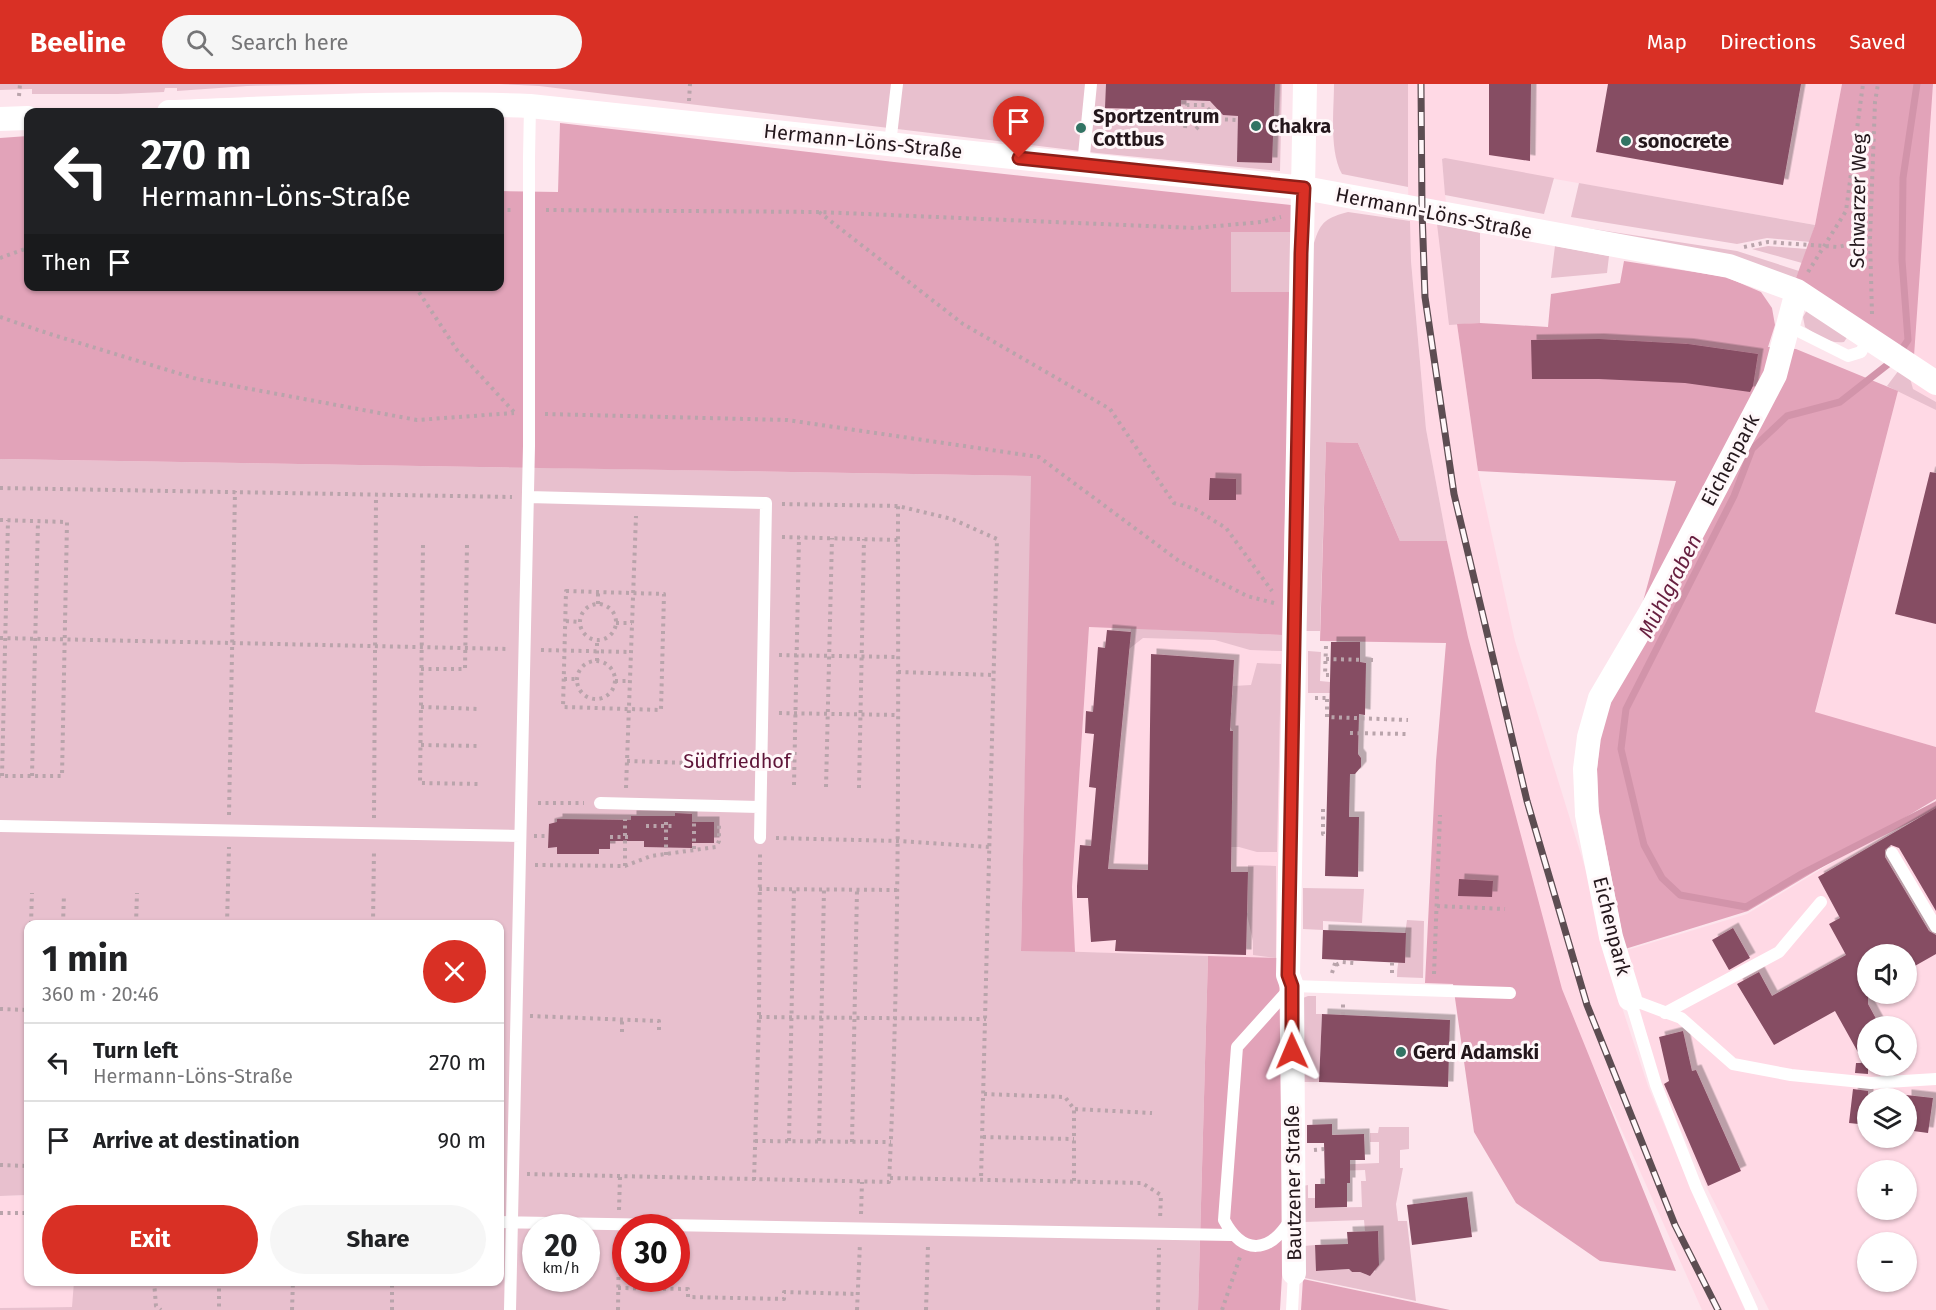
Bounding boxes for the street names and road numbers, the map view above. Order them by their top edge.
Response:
street label: Hermann-Löns-Straße [762,119,964,163]
street label: Schwarzer Weg [1845,133,1871,269]
street label: Hermann-Löns-Straße [1334,182,1534,244]
street label: Eichenpark [1696,409,1765,510]
street label: Eichenpark [1588,874,1636,979]
street label: Bautzener Straße [1280,1105,1306,1261]

